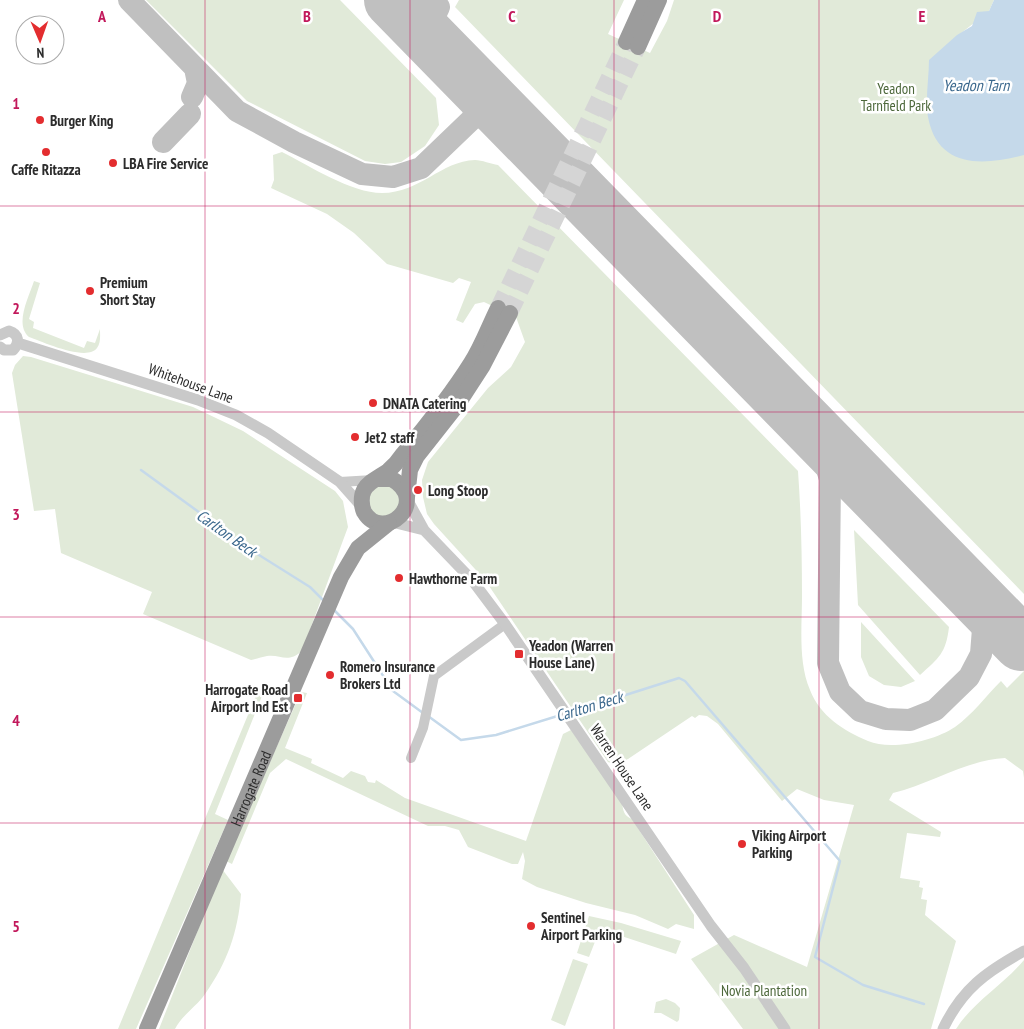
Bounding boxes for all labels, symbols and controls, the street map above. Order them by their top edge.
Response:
text: A [97,6,107,26]
text: B [303,6,311,26]
text: C [508,6,516,26]
text: D [713,6,722,26]
text: E [919,6,926,26]
north arrow [15,15,65,65]
text: N [36,44,45,62]
water label: Yeadon Tarn [943,75,1010,95]
park label: Yeadon Tarnfield Park [861,79,931,115]
text: 1 [12,93,20,113]
place label: Burger King [50,111,114,130]
marker: Burger King [34,114,46,126]
marker: Caffe Ritazza [40,146,52,158]
place label: LBA Fire Service [123,154,209,173]
marker: LBA Fire Service [107,157,119,169]
place label: Caffe Ritazza [11,160,81,179]
place label: Premium Short Stay [100,273,156,309]
marker: Premium Short Stay [84,285,96,297]
text: 2 [12,298,20,318]
street label: Whitehouse Lane [146,359,236,407]
place label: DNATA Catering [383,394,467,413]
marker: DNATA Catering [367,397,379,409]
place label: Jet2 staff [364,428,415,447]
marker: Jet2 staff [349,431,361,443]
place label: Long Stoop [428,481,488,500]
marker: Long Stoop [412,484,424,496]
text: 3 [12,504,20,524]
water label: Carlton Beck [193,505,263,562]
place label: Hawthorne Farm [409,569,497,588]
marker: Hawthorne Farm [393,572,405,584]
place label: Yeadon (Warren House Lane) [528,636,614,672]
marker: Yeadon (Warren House Lane) [513,648,525,660]
place label: Romero Insurance Brokers Ltd [340,657,435,693]
marker: Romero Insurance Brokers Ltd [324,669,336,681]
place label: Harrogate Road Airport Ind Est [205,680,289,716]
water label: Carlton Beck [553,686,627,726]
marker: Harrogate Road Airport Ind Est [292,692,304,704]
text: 4 [12,710,20,730]
street label: Warren House Lane [586,720,658,814]
street label: Harrogate Road [226,748,275,829]
place label: Viking Airport Parking [751,826,827,862]
marker: Viking Airport Parking [736,838,748,850]
place label: Sentinel Airport Parking [540,908,623,944]
text: 5 [12,916,20,936]
marker: Sentinel Airport Parking [525,920,537,932]
park label: Novia Plantation [721,981,807,1000]

